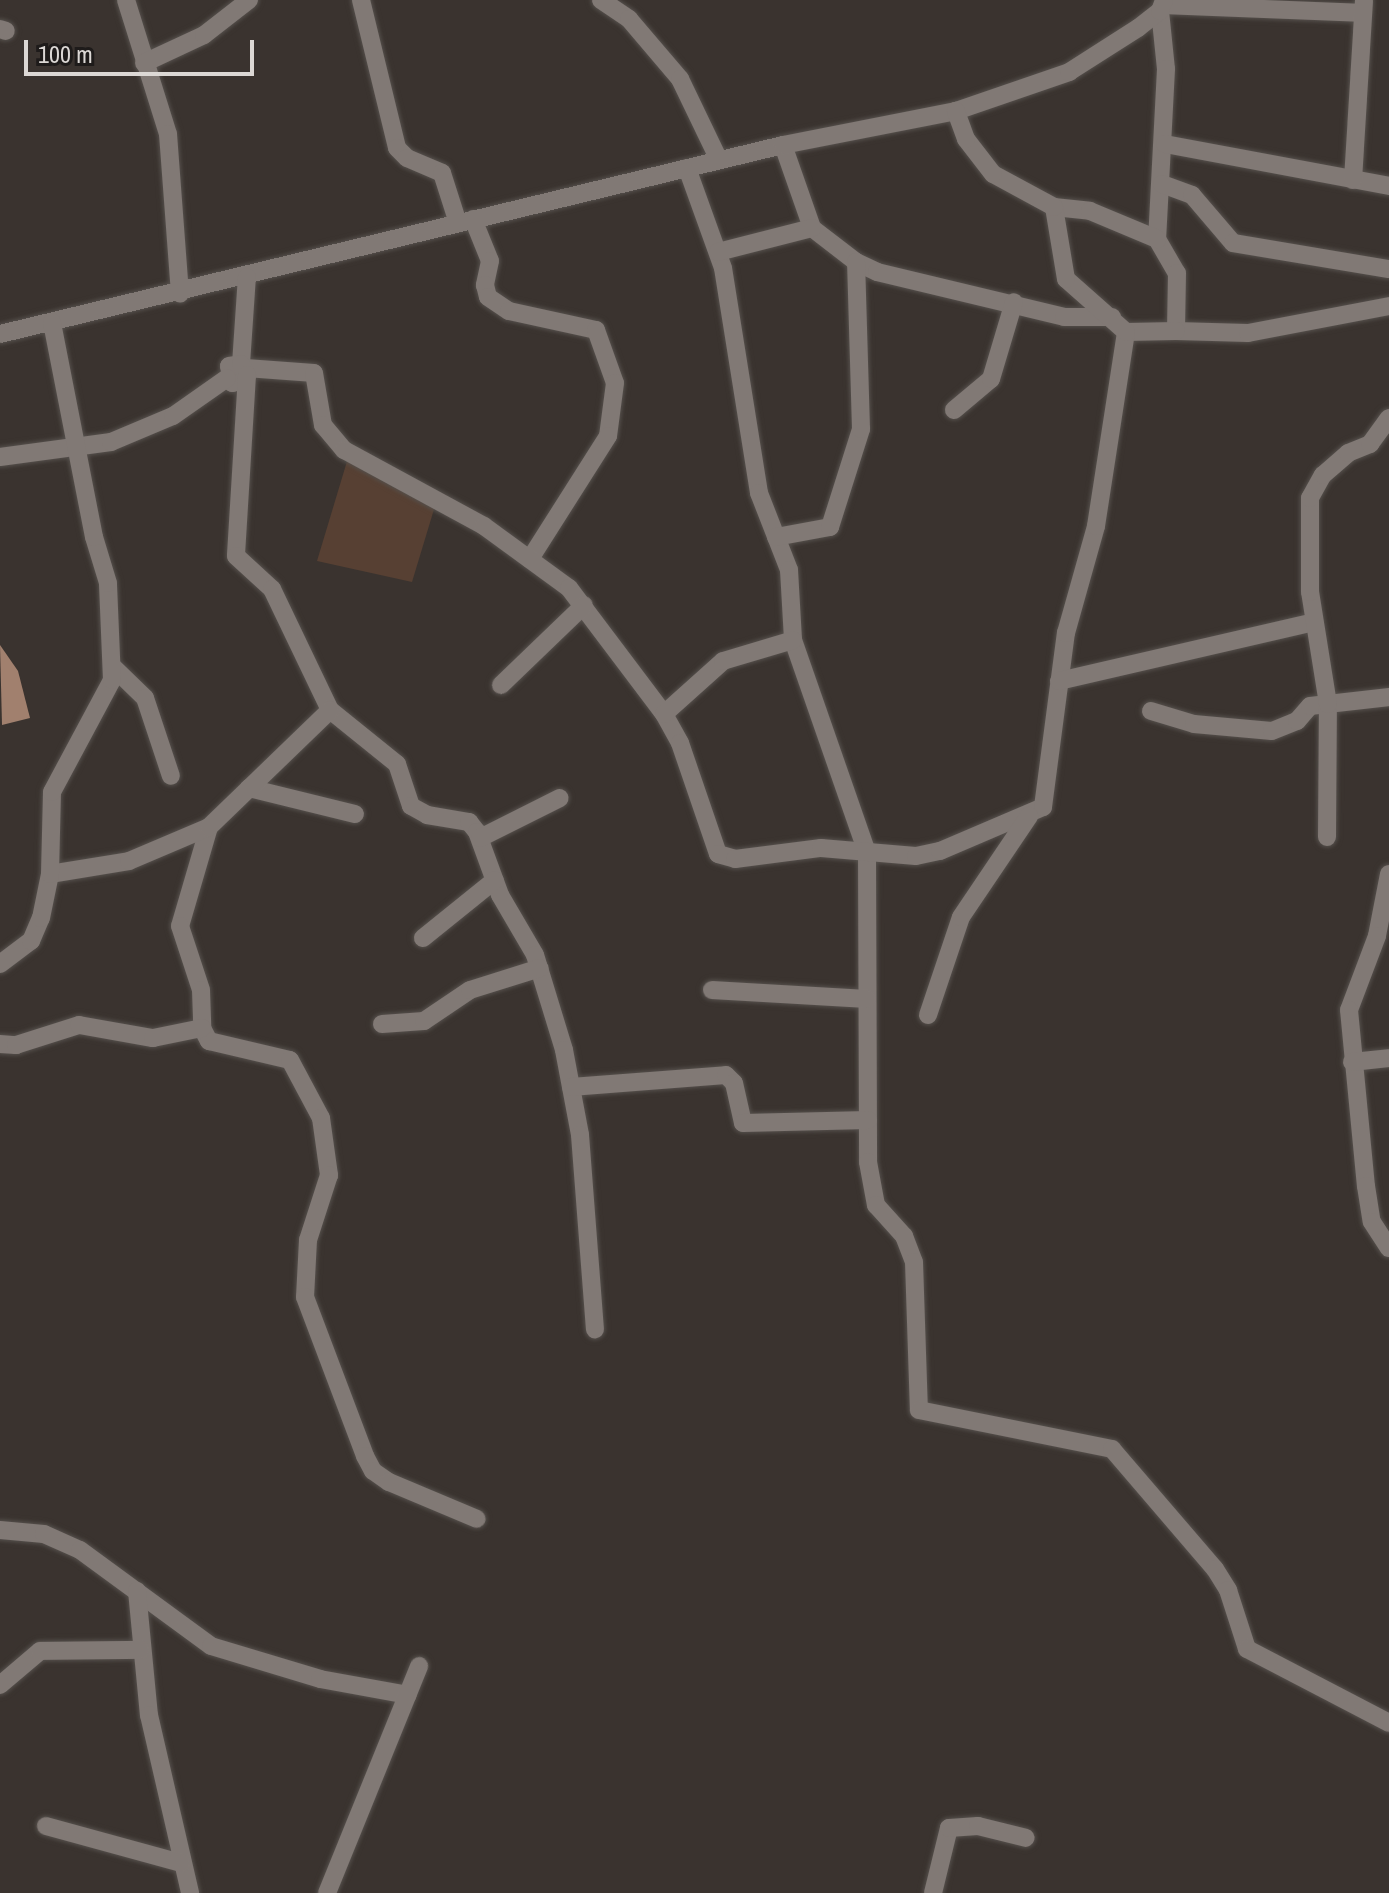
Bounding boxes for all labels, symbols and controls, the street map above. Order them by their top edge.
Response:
scale bar [28,24,258,74]
text: 100 m [38,38,93,70]

